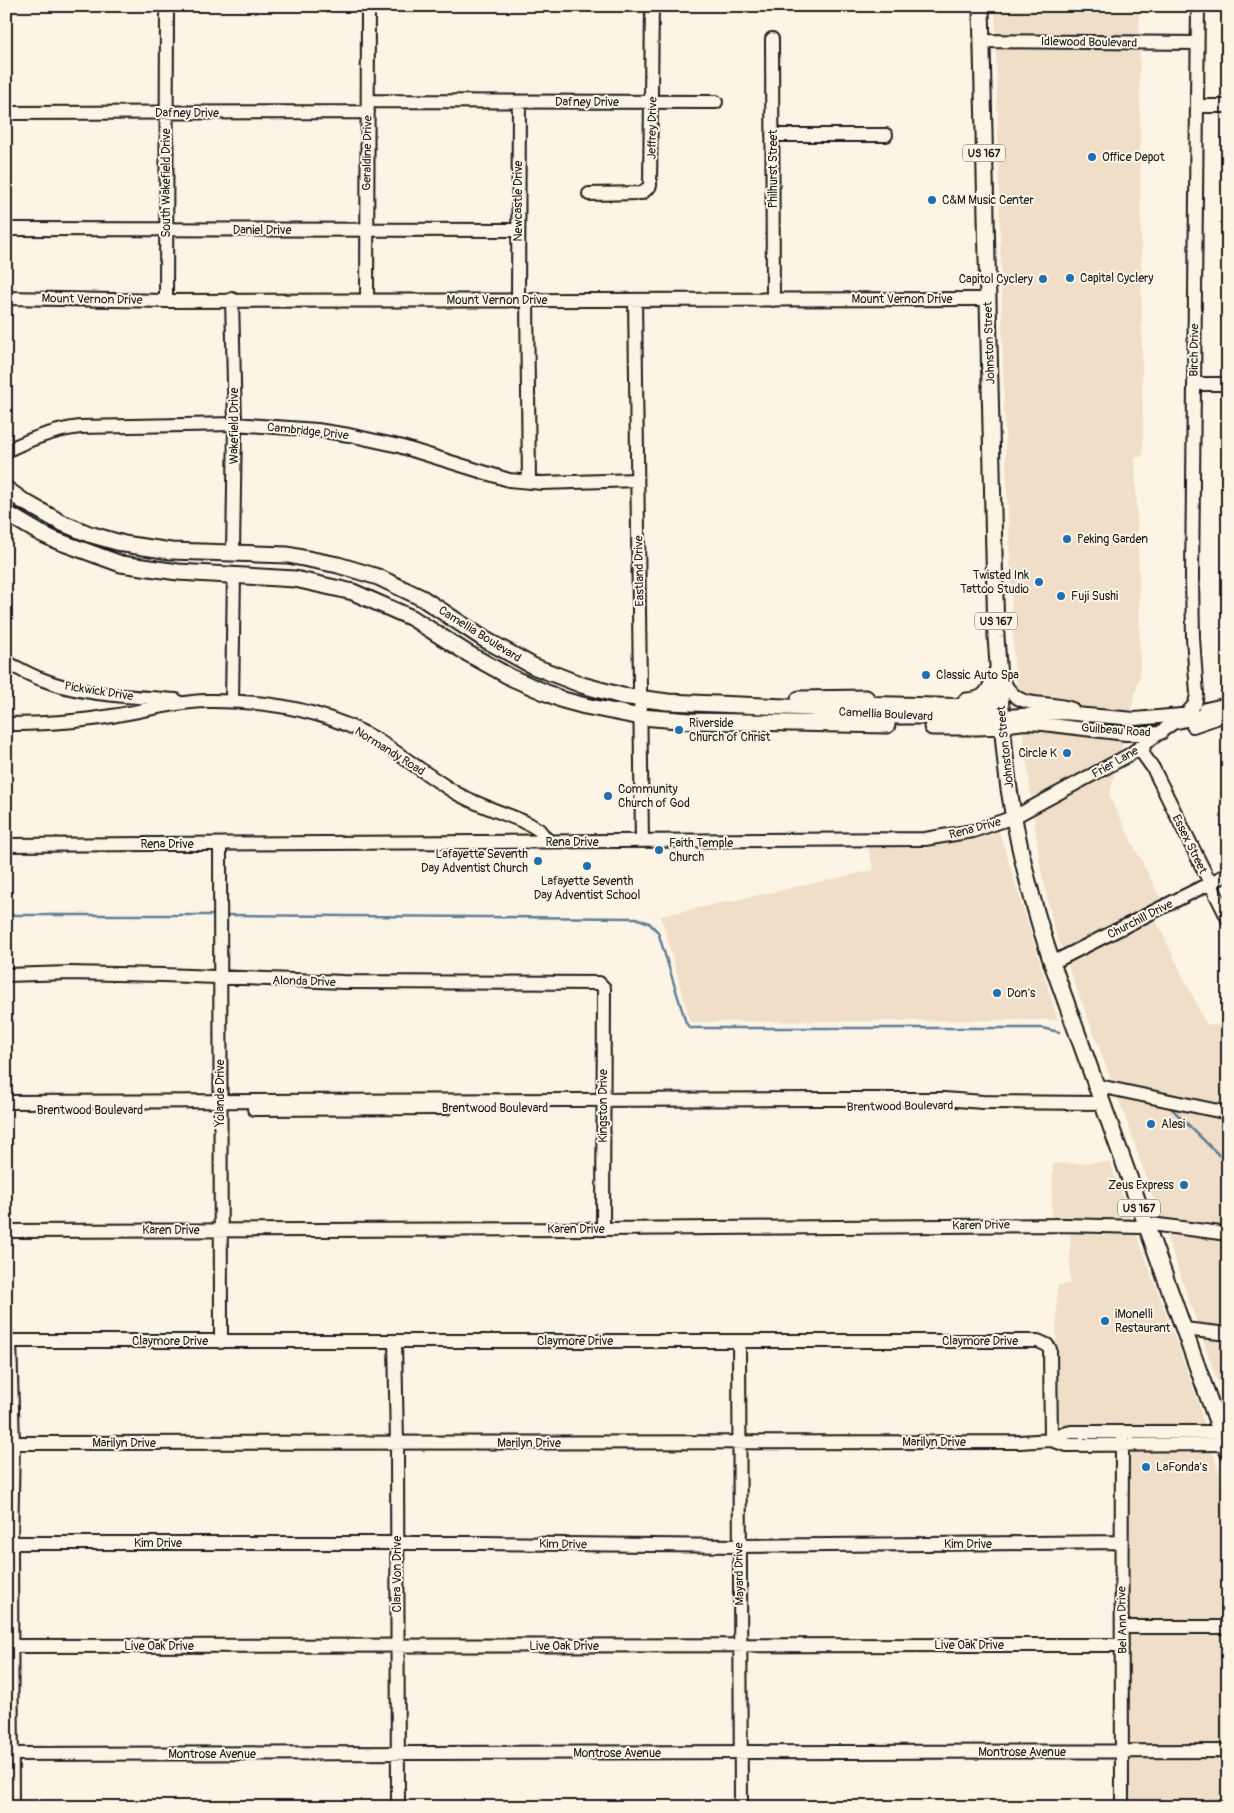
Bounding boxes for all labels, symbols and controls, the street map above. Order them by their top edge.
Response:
street label: Idlewood Boulevard [1041,34,1137,51]
street label: Dafney Drive [555,95,619,110]
street label: Jeffrey Drive [644,96,661,160]
street label: Dafney Drive [155,106,219,121]
street label: Geraldine Drive [359,115,376,191]
street label: South Wakefield Drive [159,128,174,238]
street label: Philhurst Street [766,130,781,208]
road number: US 167 [963,144,1005,162]
place label: Office Depot [1102,150,1165,165]
marker: Office Depot [1086,151,1098,163]
street label: Newcastle Drive [511,160,526,242]
place label: C&M Music Center [942,193,1035,208]
marker: C&M Music Center [926,194,938,206]
street label: Daniel Drive [233,223,291,238]
place label: Capital Cyclery [1080,271,1153,286]
place label: Capitol Cyclery [959,272,1033,287]
marker: Capital Cyclery [1064,272,1076,284]
marker: Capitol Cyclery [1037,273,1049,285]
street label: Mount Vernon Drive [41,291,143,308]
street label: Mount Vernon Drive [852,292,953,307]
street label: Mount Vernon Drive [447,293,548,308]
street label: Johnston Street [981,301,998,385]
street label: Birch Drive [1187,323,1202,377]
street label: Wakefield Drive [227,388,242,464]
street label: Cambridge Drive [266,420,350,443]
place label: Peking Garden [1077,532,1148,547]
marker: Peking Garden [1061,533,1073,545]
street label: Eastland Drive [631,535,648,607]
place label: Twisted Ink Tattoo Studio [960,568,1030,597]
marker: Twisted Ink Tattoo Studio [1033,576,1045,588]
place label: Fuji Sushi [1071,589,1118,604]
marker: Fuji Sushi [1055,590,1067,602]
street label: Camellia Boulevard [436,603,524,666]
road number: US 167 [975,612,1017,630]
place label: Classic Auto Spa [936,668,1019,683]
marker: Classic Auto Spa [920,669,932,681]
street label: Pickwick Drive [63,679,134,704]
street label: Camellia Boulevard [838,705,934,724]
street label: Johnston Street [994,705,1017,789]
place label: Riverside Church of Christ [689,716,770,745]
street label: Guilbeau Road [1081,721,1151,740]
street label: Normandy Road [352,724,428,779]
marker: Riverside Church of Christ [673,724,685,736]
street label: Frier Lane [1089,743,1141,782]
place label: Circle K [1018,746,1057,761]
marker: Circle K [1061,747,1073,759]
place label: Community Church of God [618,782,690,811]
marker: Community Church of God [602,790,614,802]
street label: Essex Street [1169,812,1210,876]
street label: Rena Drive [947,814,1003,843]
street label: Rena Drive [545,835,599,850]
place label: Faith Temple Church [669,836,733,865]
street label: Rena Drive [140,837,194,852]
marker: Faith Temple Church [653,844,665,856]
place label: Lafayette Seventh Day Adventist Church [421,847,528,876]
marker: Lafayette Seventh Day Adventist Church [532,855,544,867]
marker: Lafayette Seventh Day Adventist School [581,860,593,872]
place label: Lafayette Seventh Day Adventist School [534,874,640,903]
street label: Churchill Drive [1105,897,1175,942]
street label: Alonda Drive [272,973,336,990]
place label: Don's [1007,986,1036,1001]
marker: Don's [991,987,1003,999]
street label: Yolande Drive [213,1059,228,1128]
street label: Kingston Drive [596,1069,611,1143]
street label: Brentwood Boulevard [847,1098,953,1115]
street label: Brentwood Boulevard [442,1101,548,1116]
street label: Brentwood Boulevard [37,1103,143,1118]
place label: Alesi [1161,1117,1185,1132]
marker: Alesi [1145,1118,1157,1130]
place label: Zeus Express [1108,1178,1175,1193]
marker: Zeus Express [1178,1179,1190,1191]
road number: US 167 [1118,1200,1160,1216]
street label: Karen Drive [952,1217,1010,1234]
street label: Karen Drive [547,1222,605,1237]
street label: Karen Drive [142,1223,200,1238]
place label: iMonelli Restaurant [1115,1307,1171,1336]
marker: iMonelli Restaurant [1099,1315,1111,1327]
street label: Claymore Drive [132,1334,208,1349]
street label: Claymore Drive [537,1334,613,1349]
street label: Claymore Drive [942,1334,1018,1349]
street label: Marilyn Drive [902,1435,966,1450]
street label: Marilyn Drive [92,1436,156,1451]
street label: Marilyn Drive [497,1436,561,1451]
place label: LaFonda's [1156,1460,1208,1475]
marker: LaFonda's [1140,1461,1152,1473]
street label: Kim Drive [134,1536,182,1551]
street label: Clara Von Drive [390,1536,405,1612]
street label: Kim Drive [539,1537,587,1552]
street label: Kim Drive [944,1537,992,1552]
street label: Mayard Drive [731,1542,748,1606]
street label: Bel Ann Drive [1114,1586,1131,1654]
street label: Live Oak Drive [934,1638,1004,1653]
street label: Live Oak Drive [124,1639,194,1654]
street label: Live Oak Drive [529,1639,599,1654]
street label: Montrose Avenue [978,1745,1066,1760]
street label: Montrose Avenue [573,1746,661,1761]
street label: Montrose Avenue [168,1747,256,1762]

